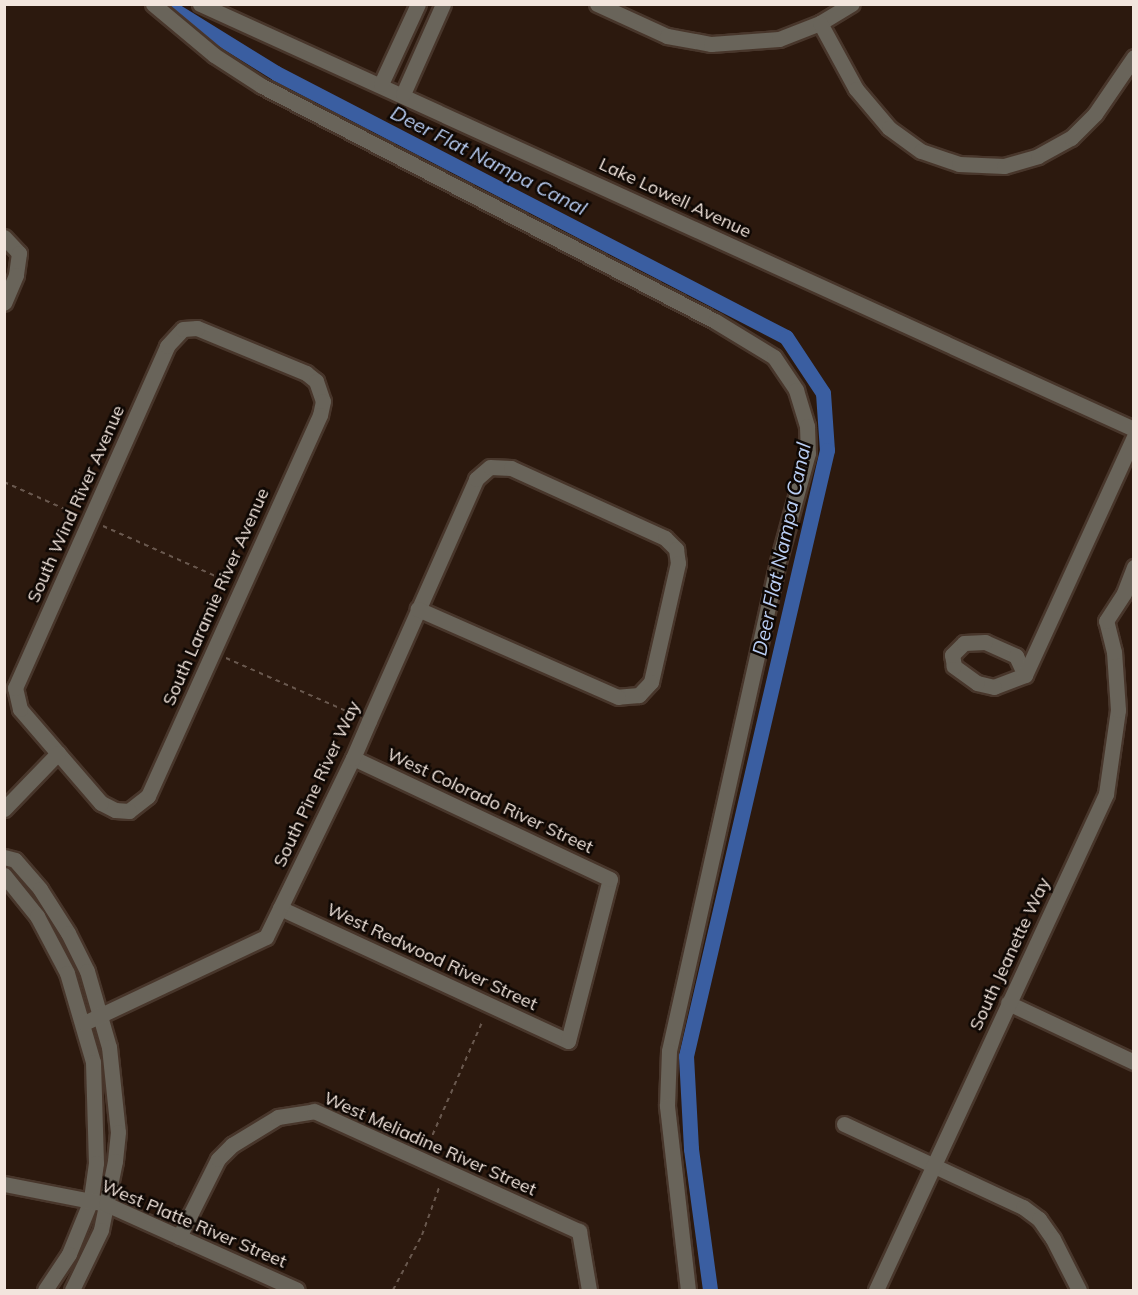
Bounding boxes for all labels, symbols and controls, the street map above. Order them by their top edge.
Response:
water label: Deer Flat Nampa Canal [387,100,591,220]
street label: Lake Lowell Avenue [596,153,754,243]
street label: South Wind River Avenue [23,402,129,606]
water label: Deer Flat Nampa Canal [747,440,815,658]
street label: South Laramie River Avenue [158,485,274,709]
street label: South Pine River Way [269,697,365,871]
street label: West Colorado River Street [383,744,597,858]
street label: South Jeanette Way [965,874,1055,1034]
street label: West Redwood River Street [323,899,541,1015]
street label: West Meliadine River Street [320,1087,540,1201]
street label: West Platte River Street [98,1175,290,1273]

